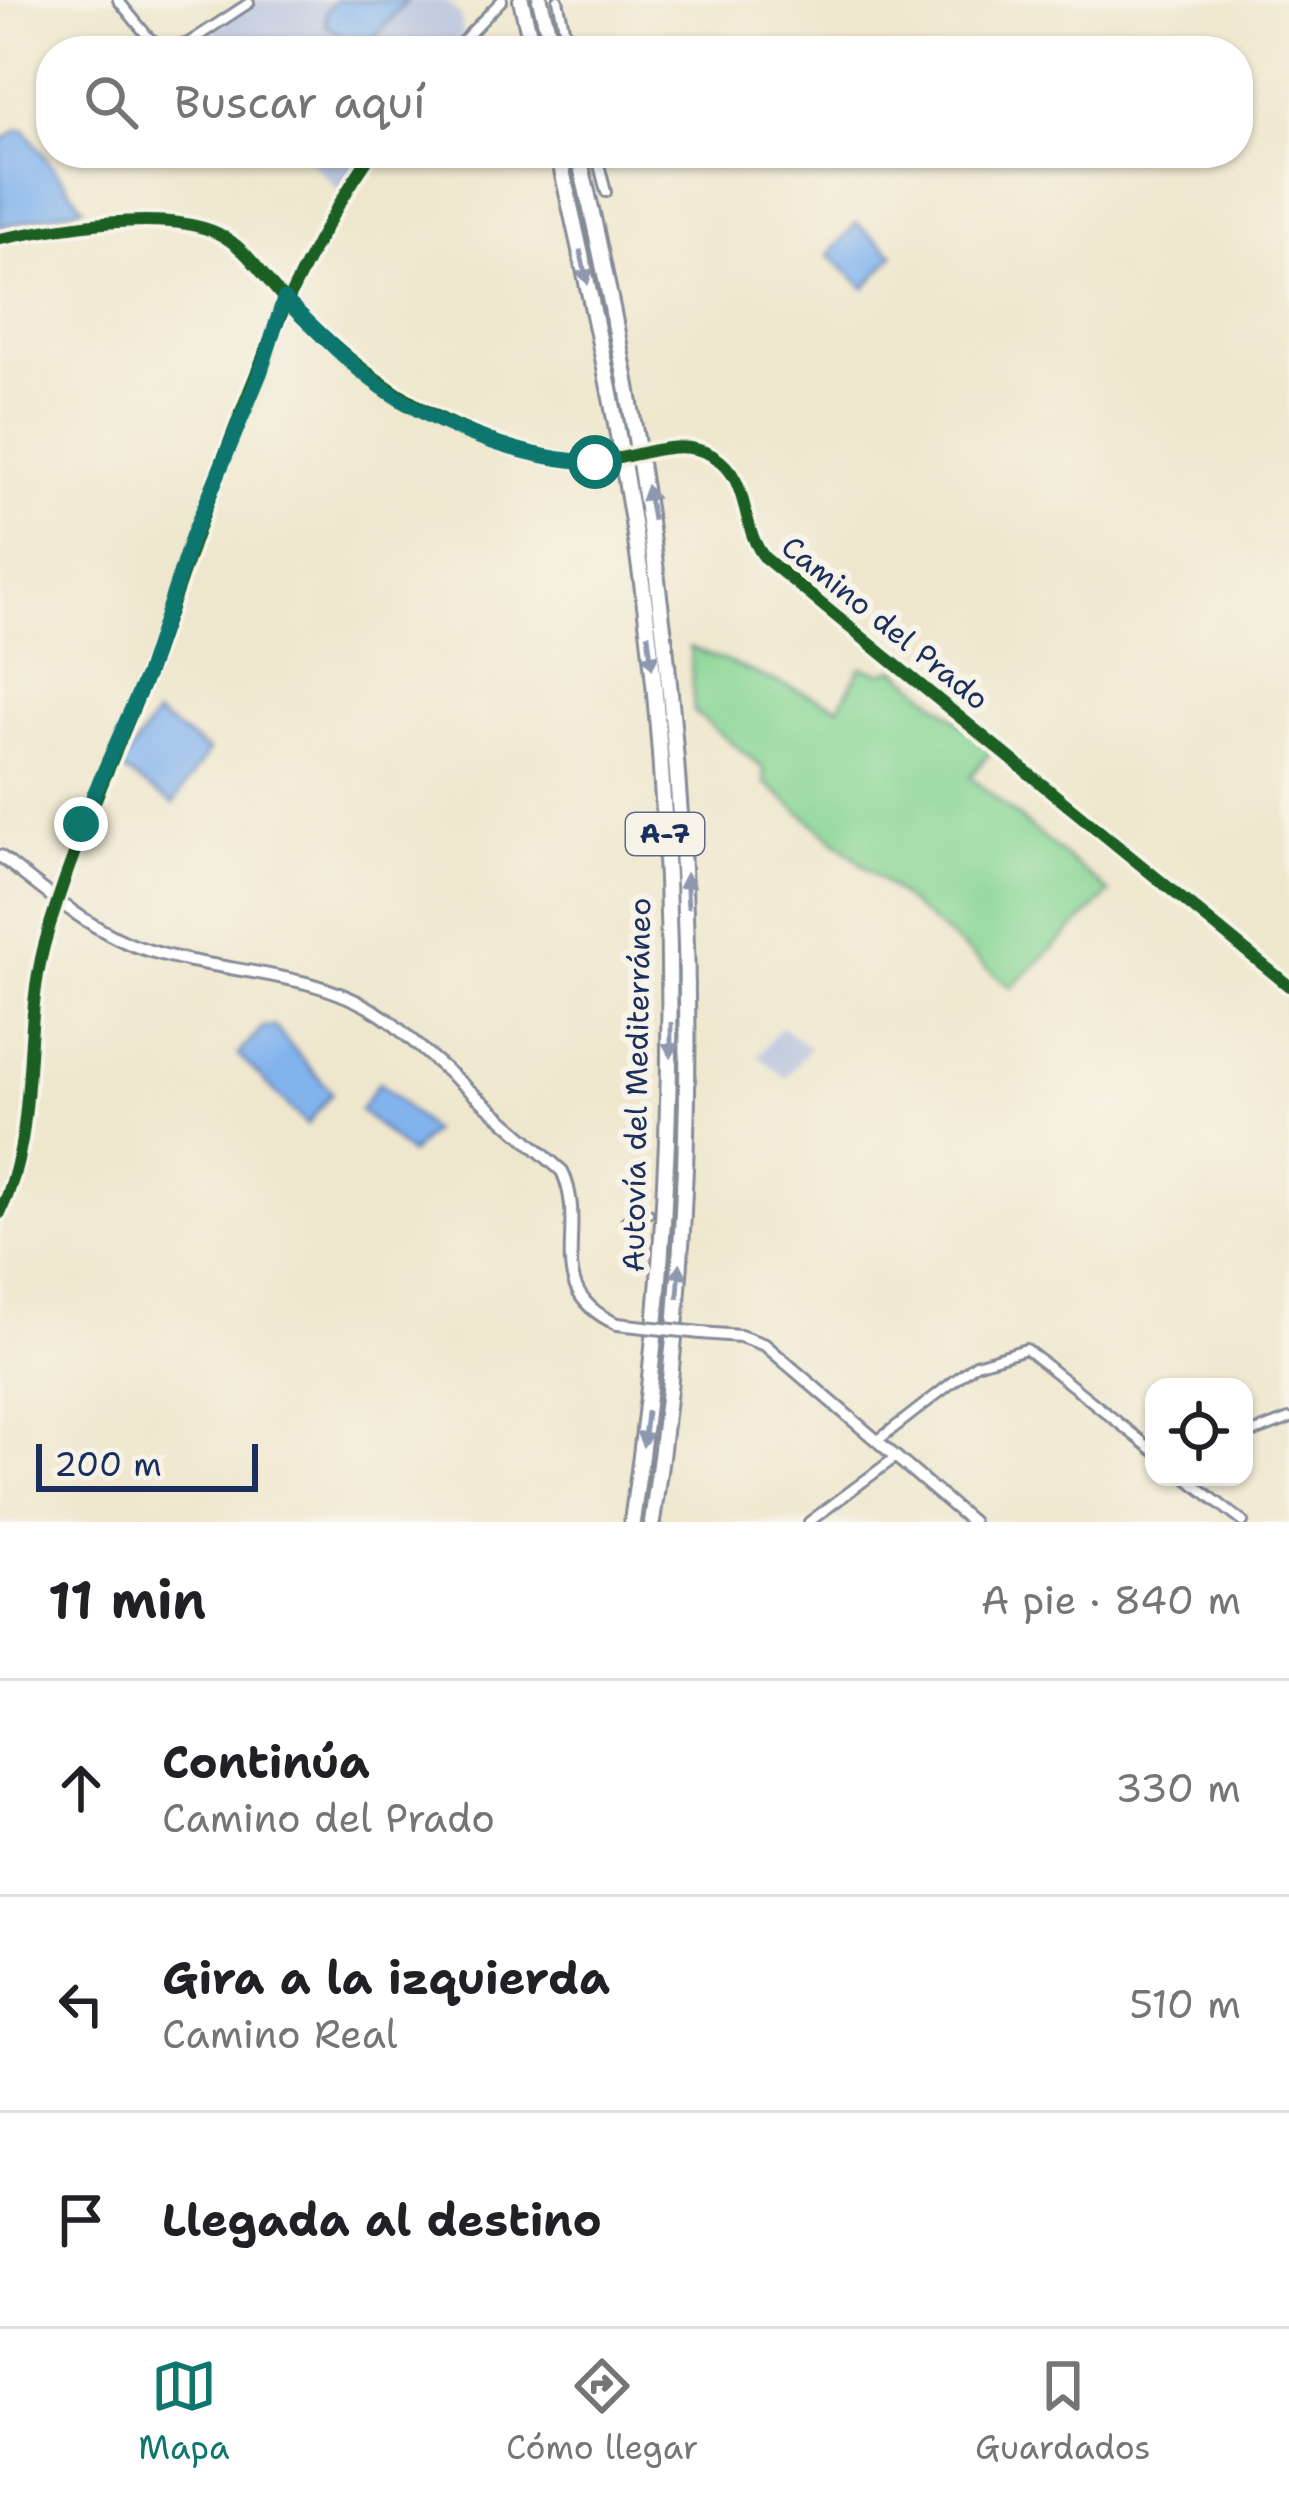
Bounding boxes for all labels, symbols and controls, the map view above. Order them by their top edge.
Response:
search box [36,36,1253,168]
icon: search [78,69,144,135]
text: Buscar aquí [174,72,426,132]
one-way arrow [575,249,594,286]
route start [568,435,622,489]
one-way arrow [640,484,659,521]
street label: Camino del Prado [773,526,998,719]
one-way arrow [640,633,659,670]
route end [54,797,108,851]
road number: A-7 [626,813,704,855]
one-way arrow [677,871,696,909]
street label: Autovía del Mediterráneo [613,897,660,1273]
one-way arrow [661,1022,681,1060]
one-way arrow [670,1262,689,1299]
map controls [1145,1378,1253,1486]
button: locate [1145,1378,1253,1486]
one-way arrow [635,1411,654,1448]
scale bar [36,1438,258,1491]
text: 200 m [54,1442,162,1487]
text: 11 min [48,1566,206,1634]
text: A pie · 840 m [981,1574,1241,1626]
text: Continúa [162,1732,370,1792]
icon: ahead [48,1755,114,1821]
text: 330 m [1115,1762,1241,1814]
text: Camino del Prado [162,1792,495,1844]
text: Gira a la izquierda [162,1948,610,2008]
icon: left [48,1971,114,2037]
text: 510 m [1129,1978,1241,2030]
text: Camino Real [162,2008,398,2060]
icon: arrive [48,2187,114,2253]
text: Llegada al destino [162,2190,602,2250]
tab: Mapa [138,2353,230,2470]
tab: Cómo llegar [506,2353,698,2470]
tab: Guardados [975,2353,1151,2470]

